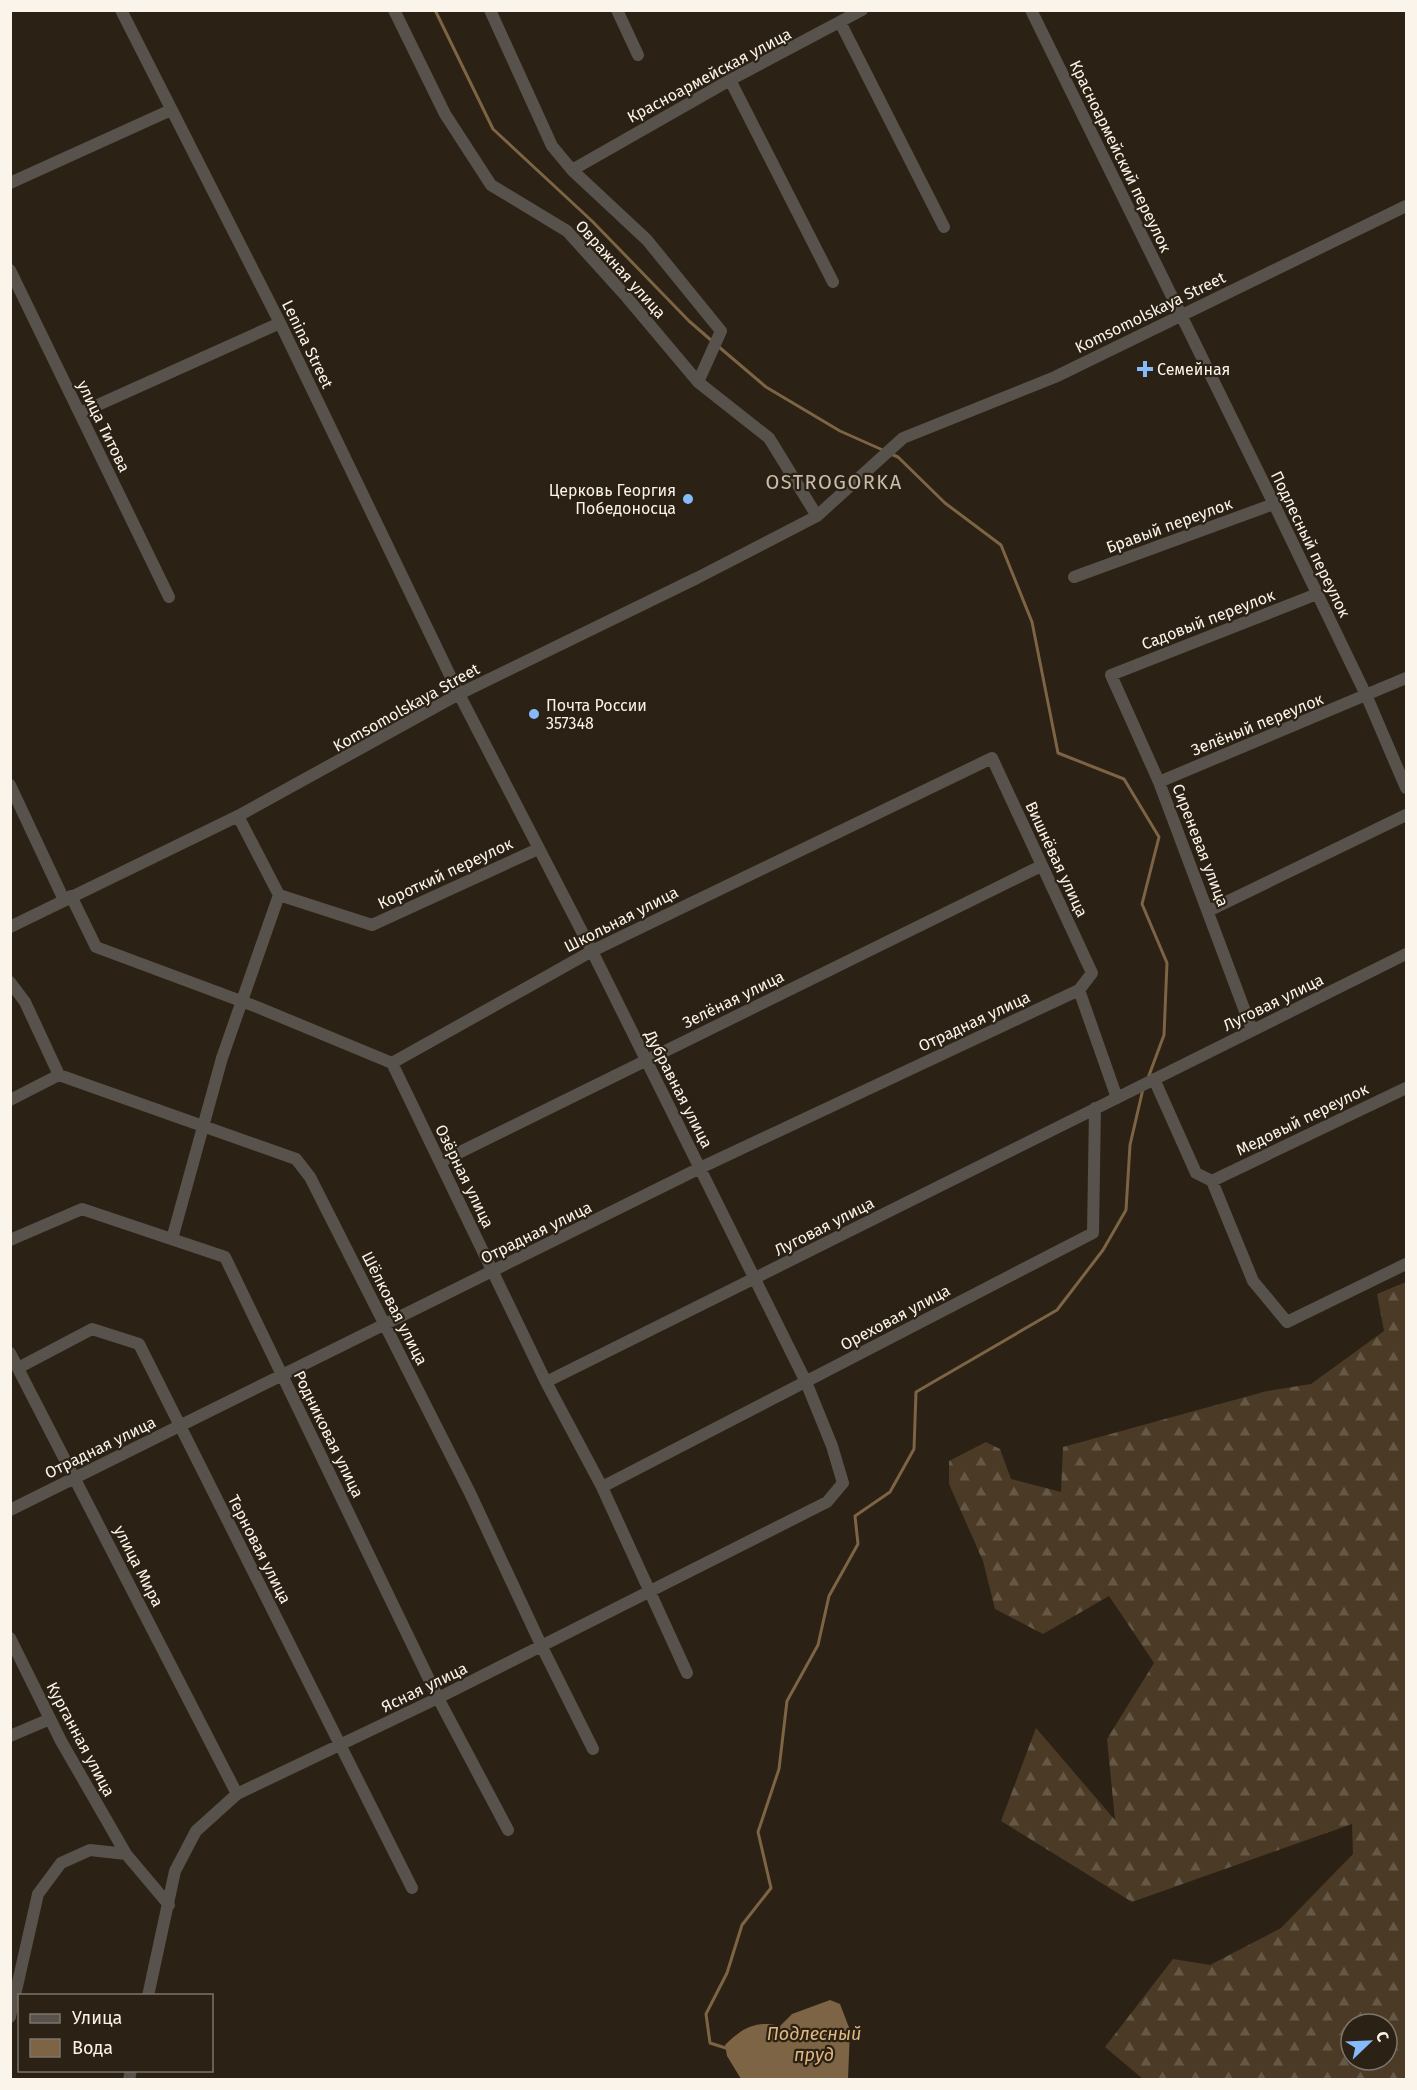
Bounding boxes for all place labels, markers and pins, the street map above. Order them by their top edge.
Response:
place label: Семейная [1157,360,1230,379]
marker: Семейная [1138,362,1152,376]
place label: Церковь Георгия Победоносца [549,481,676,518]
marker: Церковь Георгия Победоносца [681,492,695,506]
place label: Почта России 357348 [546,696,647,733]
marker: Почта России 357348 [527,707,541,721]

